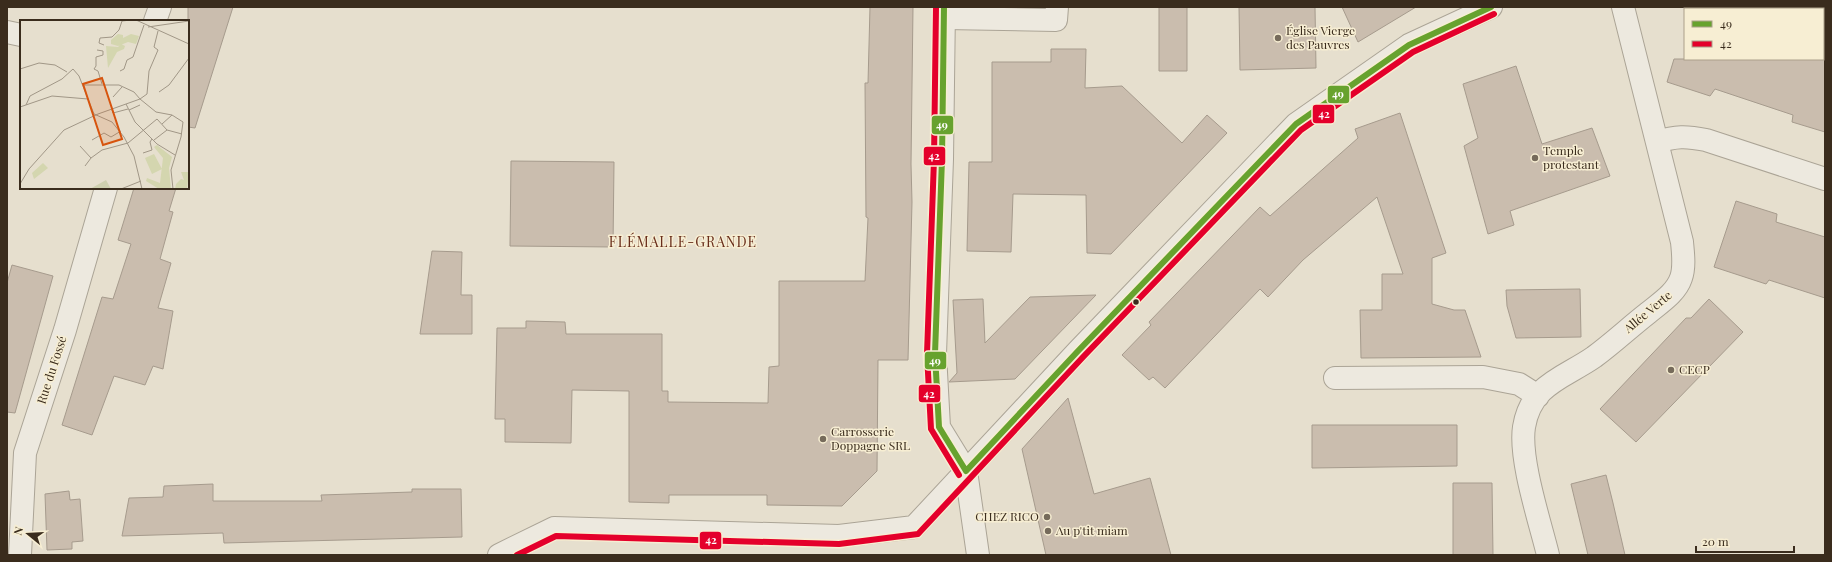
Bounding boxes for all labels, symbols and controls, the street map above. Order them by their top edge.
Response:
legend [1684,8,1824,60]
text: 49 [1720,15,1732,31]
inset map [20,20,189,189]
place label: Église Vierge des Pauvres [1286,22,1355,52]
marker: Église Vierge des Pauvres [1273,33,1283,43]
text: 42 [1720,35,1732,51]
line badge: 49 [1327,85,1350,104]
text: 49 [1332,86,1344,101]
line badge: 42 [1312,104,1335,124]
text: 42 [1318,106,1330,121]
line badge: 49 [931,115,954,135]
text: 49 [936,117,948,132]
place label: Temple protestant [1543,142,1600,172]
line badge: 42 [923,146,946,166]
text: 42 [928,148,940,163]
marker: Temple protestant [1530,153,1540,163]
district label: FLÉMALLE-GRANDE [609,232,757,251]
street label: Allée Verte [1619,287,1675,337]
unlabelled marker [1131,297,1141,307]
street label: Rue du Fossé [33,334,70,406]
line badge: 49 [924,351,947,370]
text: 49 [929,353,941,368]
place label: CECP [1679,361,1710,377]
marker: CECP [1666,365,1676,375]
line badge: 42 [918,384,941,403]
text: 42 [923,386,935,401]
place label: Carrosserie Doppagne SRL [831,423,910,453]
marker: Carrosserie Doppagne SRL [818,434,828,444]
place label: CHEZ RICO [975,508,1039,524]
marker: CHEZ RICO [1042,512,1052,522]
north arrow [8,514,48,554]
place label: Au p'tit miam [1055,522,1128,538]
text: N [10,525,26,537]
marker: Au p'tit miam [1043,526,1053,536]
scale bar [1696,528,1794,554]
line badge: 42 [699,531,722,550]
text: 42 [705,532,717,547]
text: 20 m [1702,533,1729,549]

